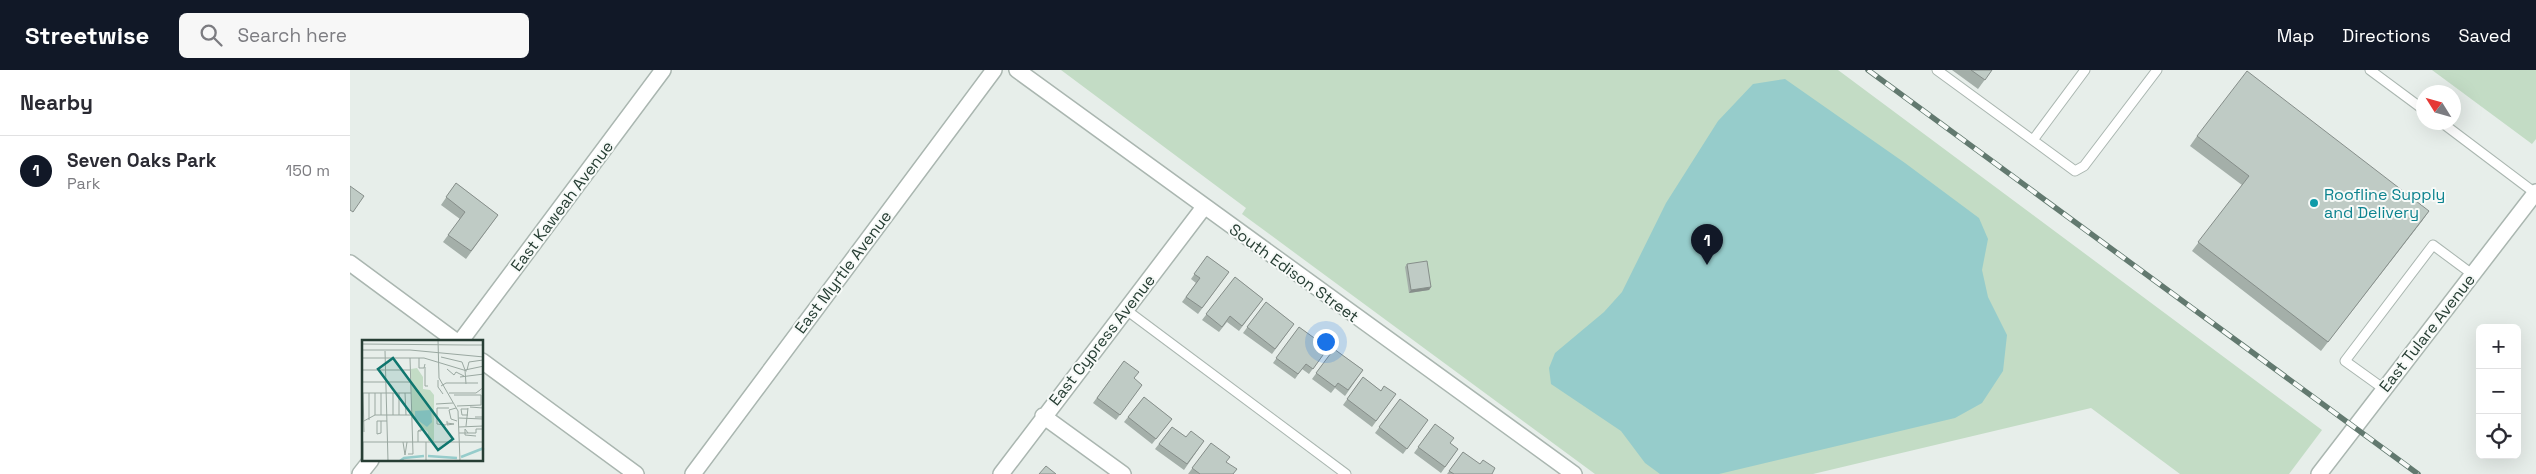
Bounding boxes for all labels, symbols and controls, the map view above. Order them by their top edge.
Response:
search box [179,13,529,58]
text: Streetwise [25,20,149,51]
icon: search [197,21,225,49]
text: Search here [237,23,347,48]
text: Map [2277,24,2314,47]
text: Directions [2342,24,2431,47]
text: Saved [2459,24,2511,47]
north arrow [2416,85,2461,130]
text: Nearby [20,89,93,116]
street label: East Kaweah Avenue [506,137,618,275]
text: Seven Oaks Park [67,148,216,173]
text: 1 [32,160,40,181]
text: 150 m [286,160,330,181]
text: Park [67,173,100,194]
place label: Roofline Supply and Delivery [2324,184,2445,223]
marker: Roofline Supply and Delivery [2308,197,2320,209]
street label: East Myrtle Avenue [790,206,896,338]
street label: South Edison Street [1225,219,1363,327]
pin: 1 [1691,224,1723,265]
street label: East Cypress Avenue [1044,270,1160,410]
street label: East Tulare Avenue [2374,270,2480,396]
map controls [2476,324,2521,459]
button: + [2476,324,2521,369]
your location [1313,329,1339,355]
inset map [362,340,484,462]
button: − [2476,369,2521,414]
button: locate [2476,414,2521,459]

